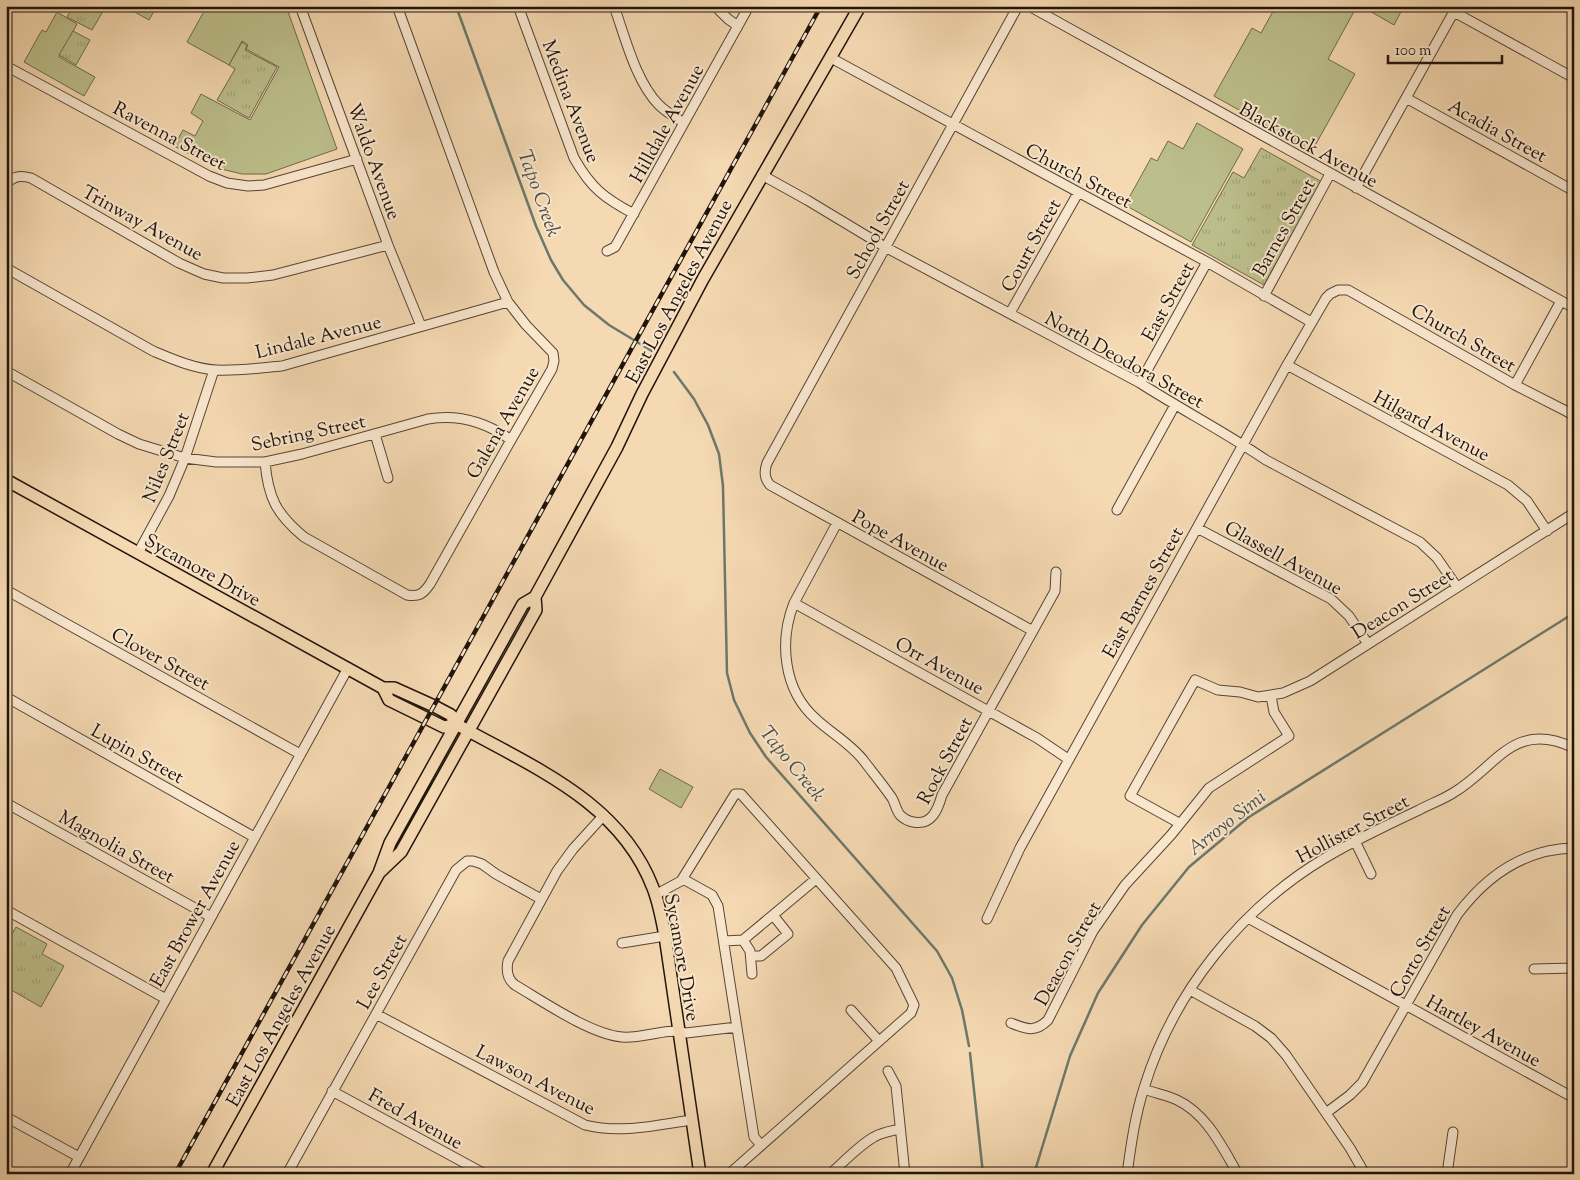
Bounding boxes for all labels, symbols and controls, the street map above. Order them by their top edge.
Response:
scale bar [1388,32,1501,64]
street label: Medina Avenue [534,37,606,167]
text: 100 m [1395,41,1432,62]
street label: Hilldale Avenue [624,60,712,188]
street label: Acadia Street [1442,94,1552,171]
street label: Ravenna Street [107,96,231,179]
street label: Blackstock Avenue [1233,97,1382,196]
street label: Waldo Avenue [339,100,406,224]
street label: Church Street [1020,138,1136,217]
water label: Tapo Creek [509,146,567,241]
street label: Barnes Street [1247,174,1323,282]
street label: School Street [841,175,918,285]
street label: Trinway Avenue [76,180,207,269]
street label: Court Street [995,194,1069,298]
street label: East Los Angeles Avenue [620,195,740,389]
street label: East Street [1136,257,1202,347]
street label: Church Street [1405,298,1521,380]
street label: North Deodora Street [1039,306,1209,416]
street label: Lindale Avenue [253,310,385,367]
street label: Galena Avenue [461,362,547,484]
street label: Hilgard Avenue [1368,385,1494,469]
street label: Niles Street [137,408,198,507]
street label: Sebring Street [249,409,369,460]
street label: Pope Avenue [846,504,953,580]
street label: Glassell Avenue [1219,516,1347,603]
street label: East Barnes Street [1097,522,1192,664]
street label: Sycamore Drive [139,528,265,614]
street label: Deacon Street [1347,563,1460,647]
street label: Clover Street [106,622,214,699]
street label: Orr Avenue [889,632,988,703]
street label: Rock Street [912,712,981,810]
street label: Lupin Street [85,718,189,792]
water label: Tapo Creek [751,720,831,809]
water label: Arroyo Simi [1182,784,1273,864]
street label: Hollister Street [1292,789,1415,871]
street label: Magnolia Street [53,805,179,892]
street label: East Brower Avenue [145,836,248,993]
street label: Sycamore Drive [656,891,705,1024]
street label: Deacon Street [1029,897,1109,1011]
street label: Corto Street [1384,901,1459,1003]
street label: East Los Angeles Avenue [221,920,344,1112]
street label: Lee Street [351,929,415,1015]
street label: Hartley Avenue [1420,989,1545,1075]
street label: Lawson Avenue [470,1040,599,1123]
street label: Fred Avenue [363,1083,467,1157]

